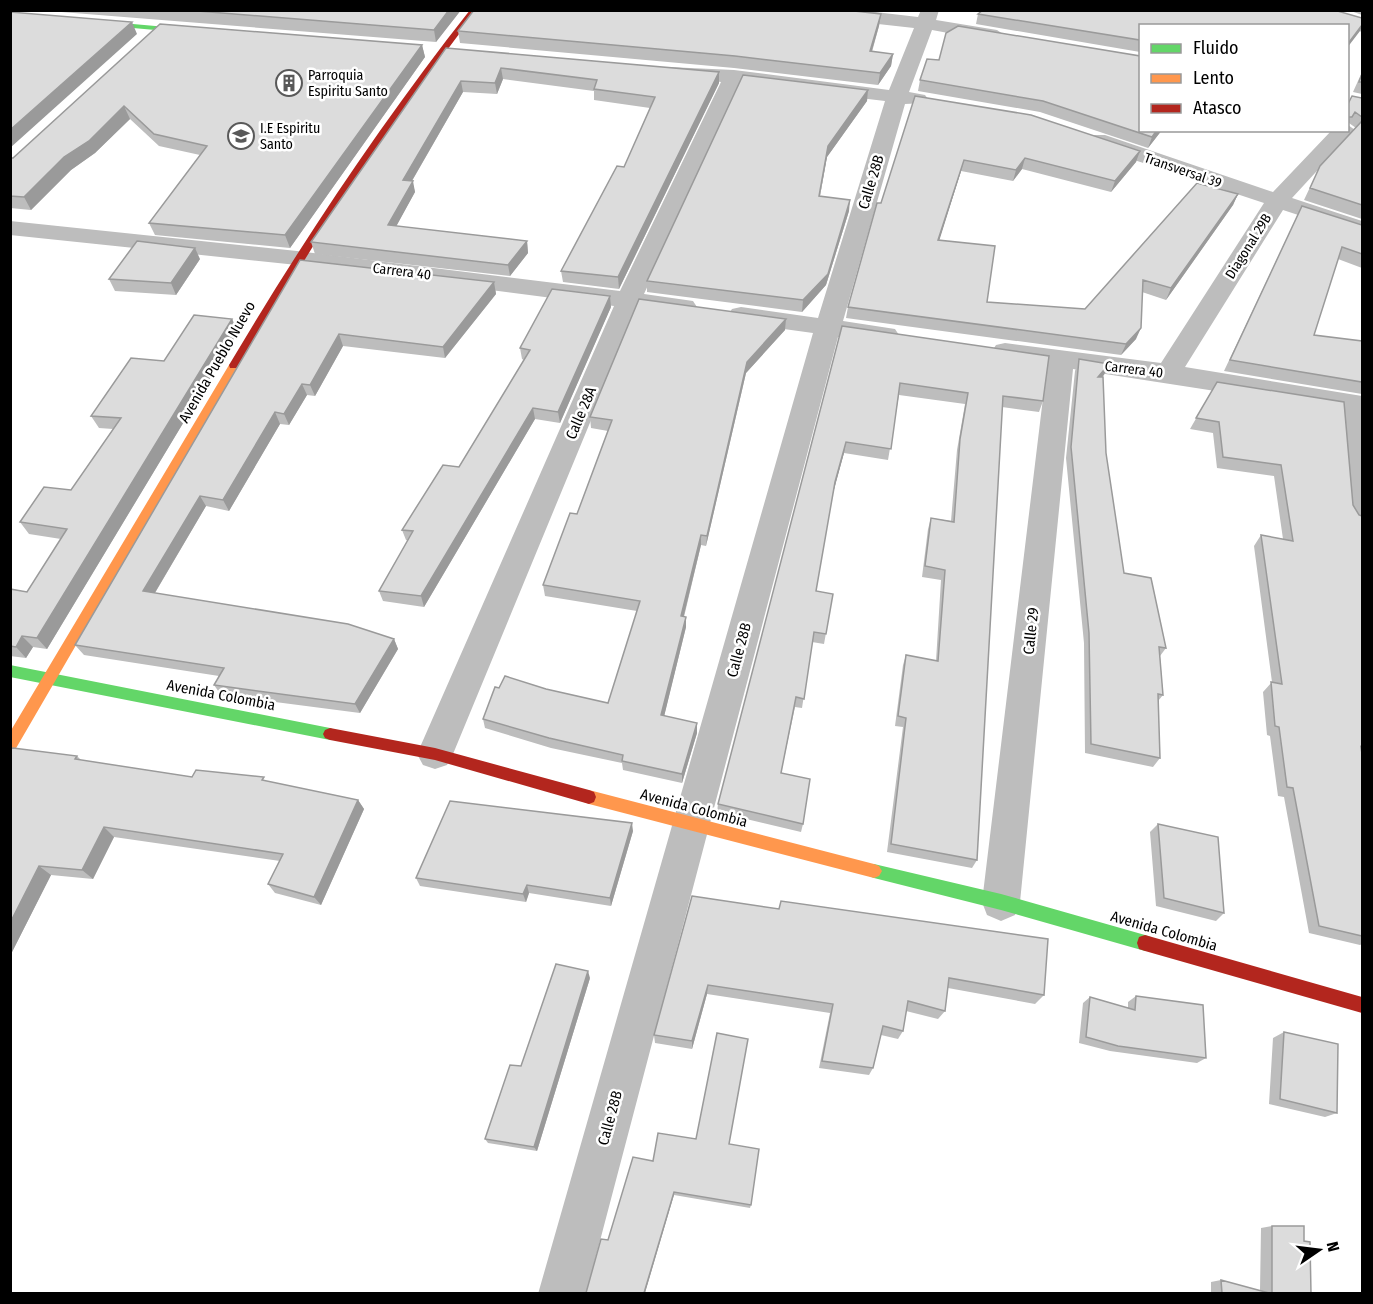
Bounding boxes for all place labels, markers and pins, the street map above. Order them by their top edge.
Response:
place label: Parroquia Espiritu Santo [308,67,388,100]
building icon: Parroquia Espiritu Santo [274,68,304,98]
place label: I.E Espiritu Santo [260,120,320,153]
school or university icon: I.E Espiritu Santo [226,121,256,151]

